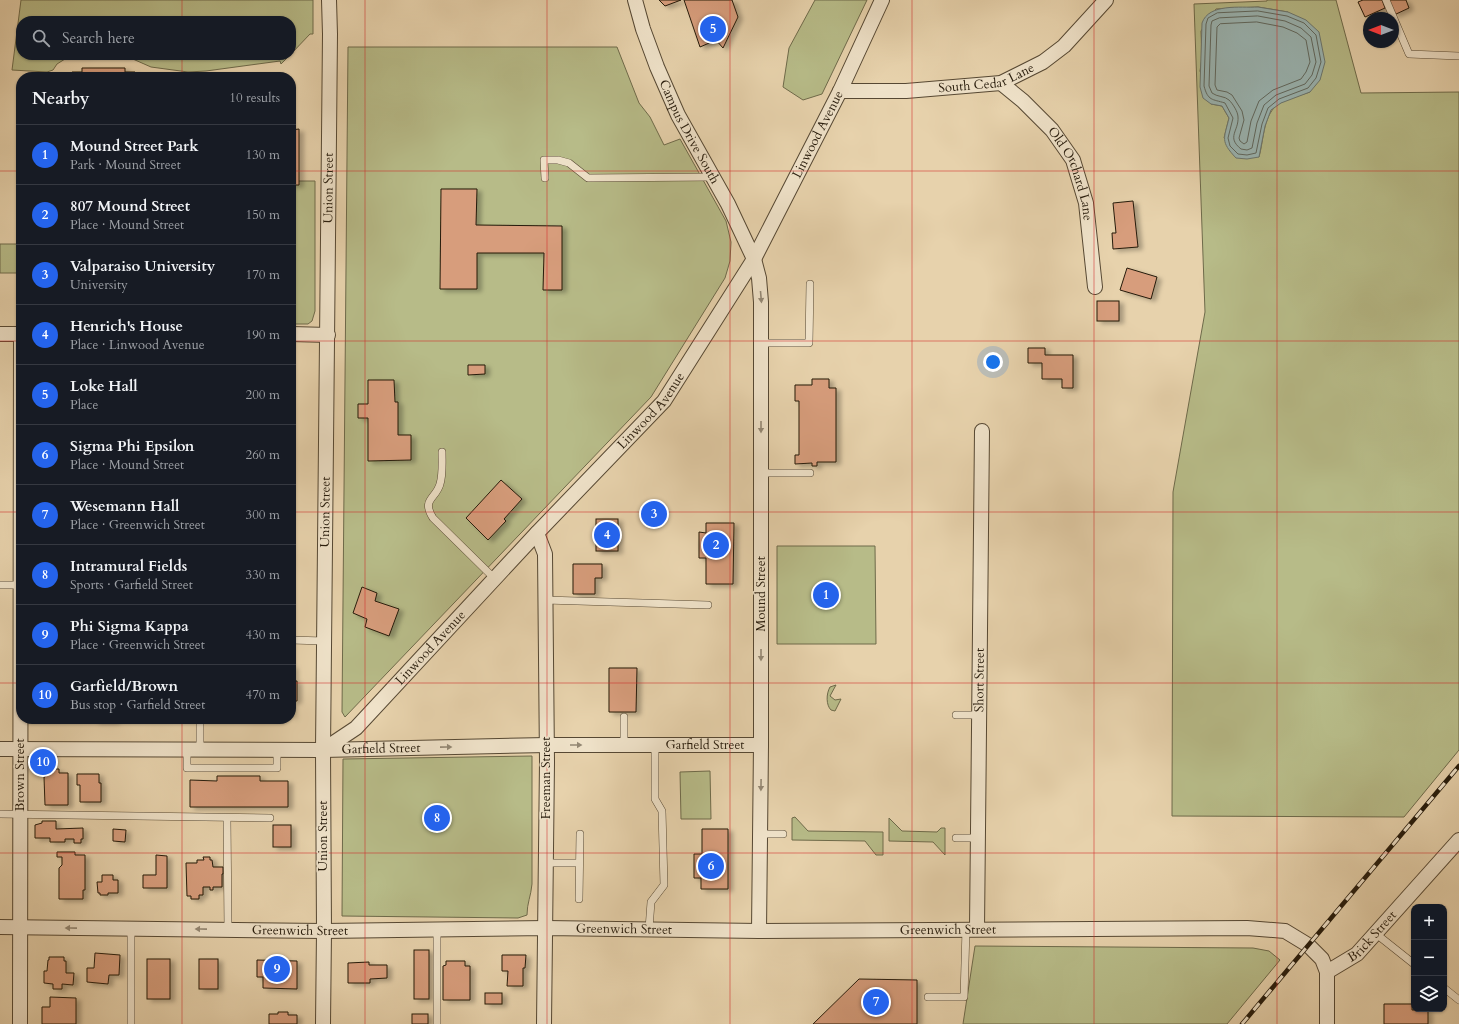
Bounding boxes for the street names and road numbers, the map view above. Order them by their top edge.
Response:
street label: South Cedar Lane [938,59,1037,97]
street label: Campus Drive South [655,77,724,187]
street label: Linwood Avenue [788,87,848,181]
street label: Old Orchard Lane [1043,123,1097,222]
street label: Union Street [319,153,338,224]
street label: Linwood Avenue [613,369,689,453]
street label: Union Street [316,476,335,548]
street label: Mound Street [752,556,770,632]
street label: Linwood Avenue [391,606,470,689]
street label: Short Street [970,648,989,712]
street label: Garfield Street [665,736,744,754]
street label: Freeman Street [537,737,555,819]
street label: Brown Street [11,738,29,812]
street label: Garfield Street [341,739,421,759]
street label: Union Street [314,801,332,871]
street label: Brick Street [1344,907,1401,967]
street label: Greenwich Street [576,919,672,939]
street label: Greenwich Street [252,921,348,940]
street label: Greenwich Street [900,921,996,939]

